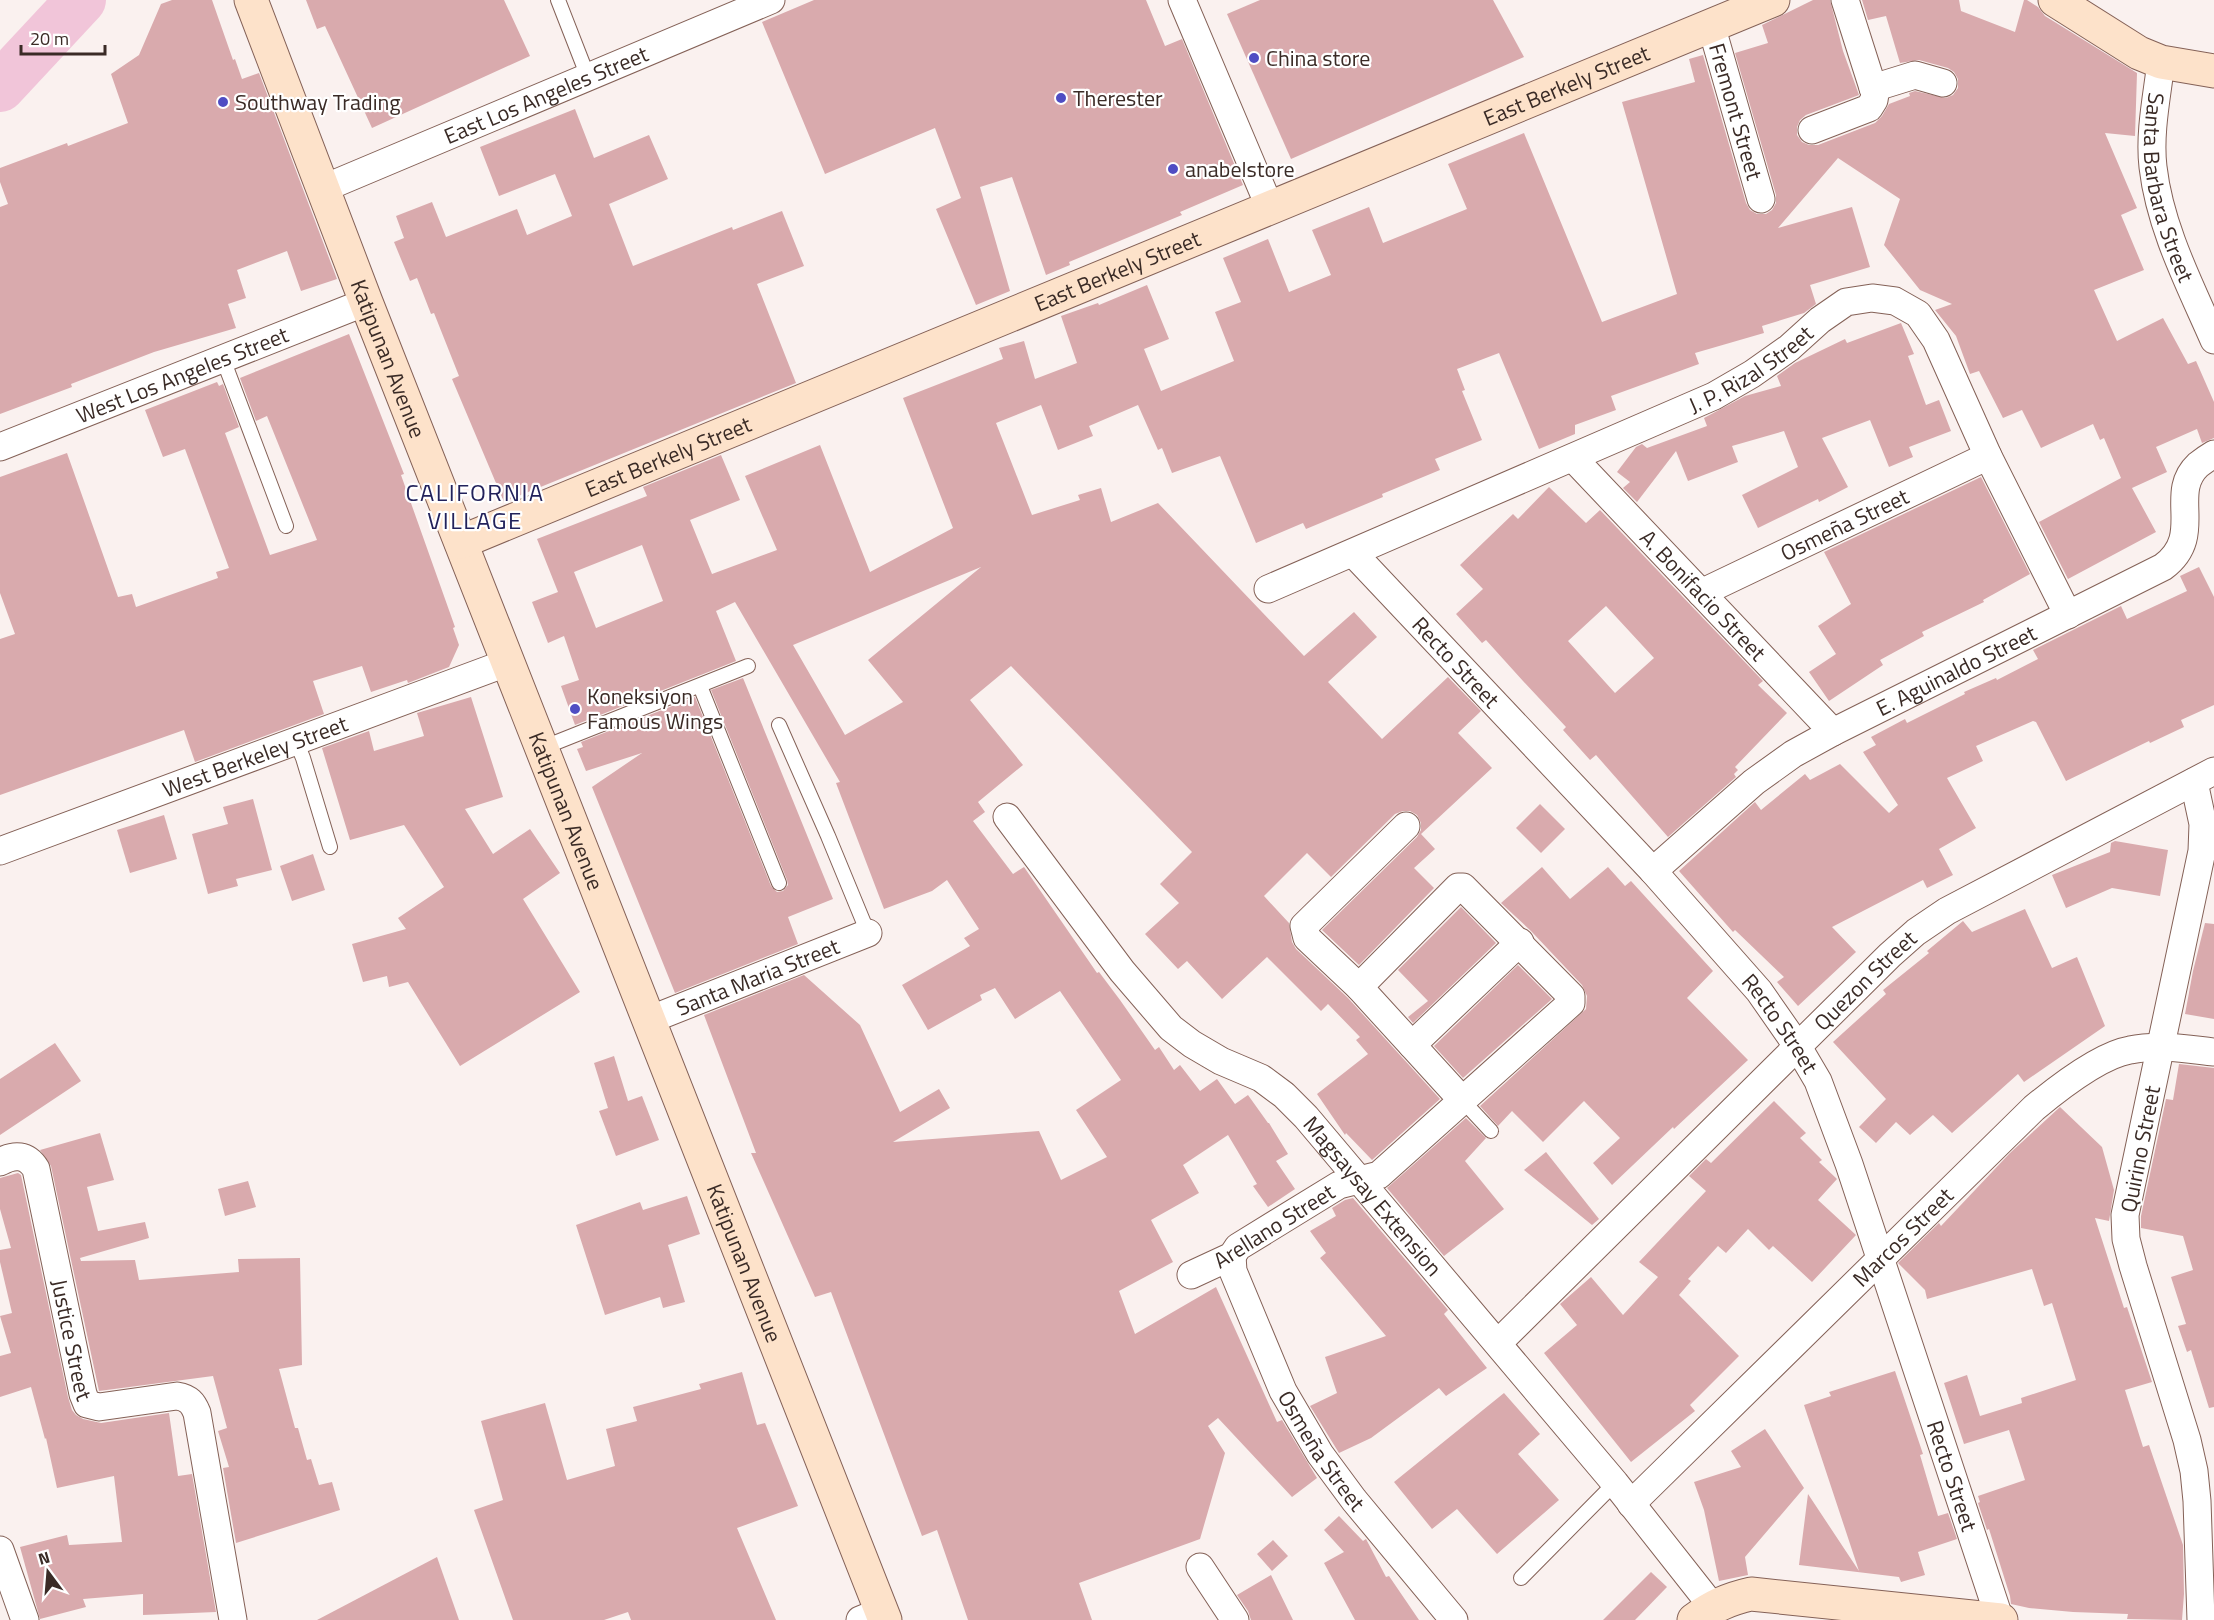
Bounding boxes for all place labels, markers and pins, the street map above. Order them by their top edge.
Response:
place label: China store [1266,41,1370,75]
marker: China store [1247,51,1261,65]
place label: Therester [1073,81,1163,115]
place label: Southway Trading [235,85,401,119]
marker: Therester [1054,91,1068,105]
marker: Southway Trading [216,95,230,109]
place label: anabelstore [1185,152,1295,186]
marker: anabelstore [1166,162,1180,176]
place label: Koneksiyon Famous Wings [587,679,723,738]
marker: Koneksiyon Famous Wings [568,702,582,716]

